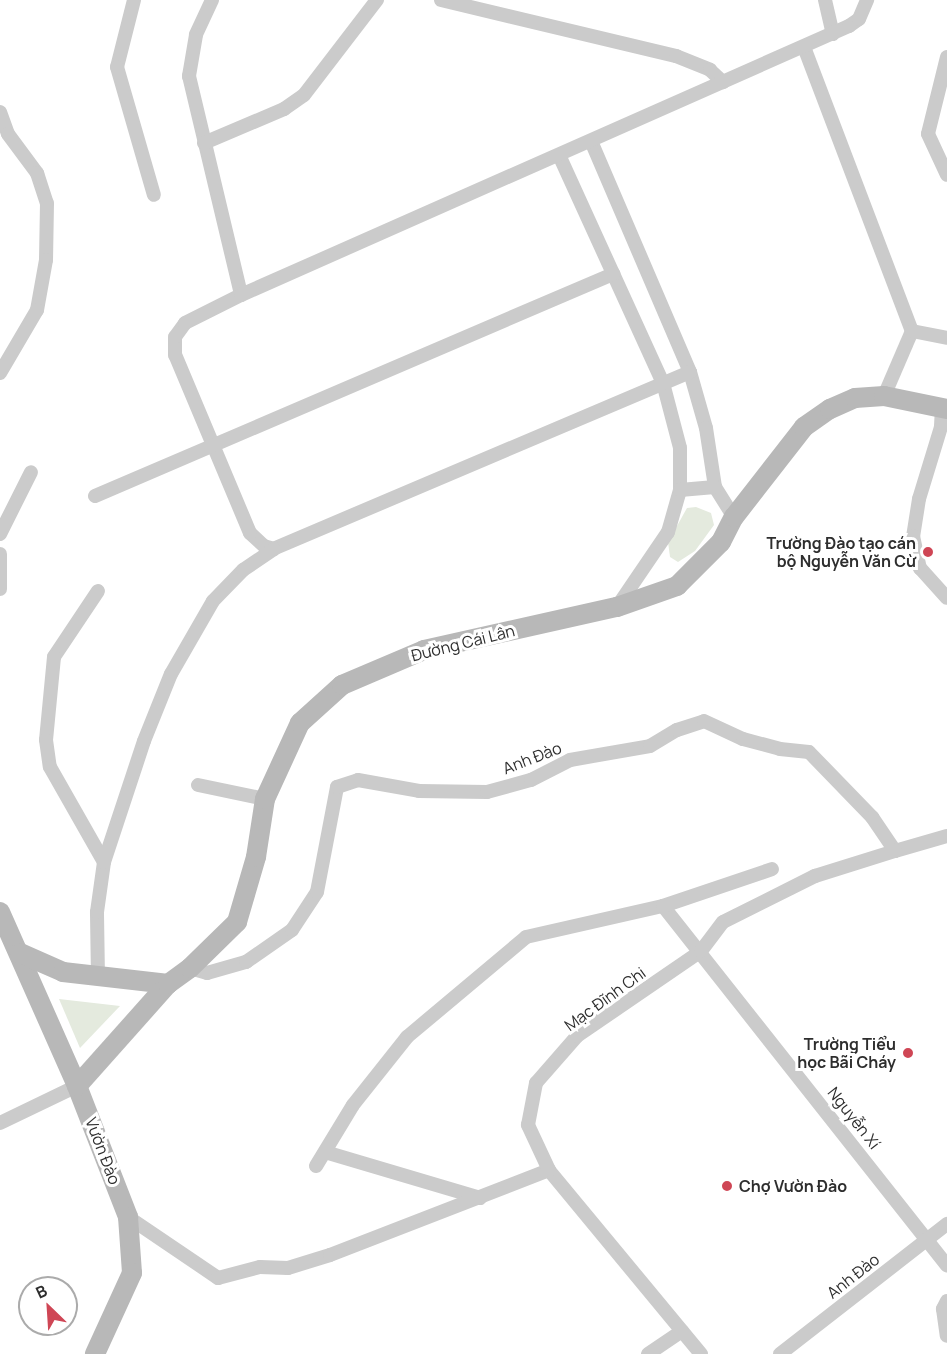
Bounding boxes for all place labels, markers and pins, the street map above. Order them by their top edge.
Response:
place label: Trường Đào tạo cán bộ Nguyễn Văn Cừ [767,533,916,571]
marker: Trường Đào tạo cán bộ Nguyễn Văn Cừ [921,545,935,559]
place label: Trường Tiểu học Bãi Cháy [797,1034,896,1072]
marker: Trường Tiểu học Bãi Cháy [901,1046,915,1060]
place label: Chợ Vườn Đào [739,1176,847,1196]
marker: Chợ Vườn Đào [720,1179,734,1193]

